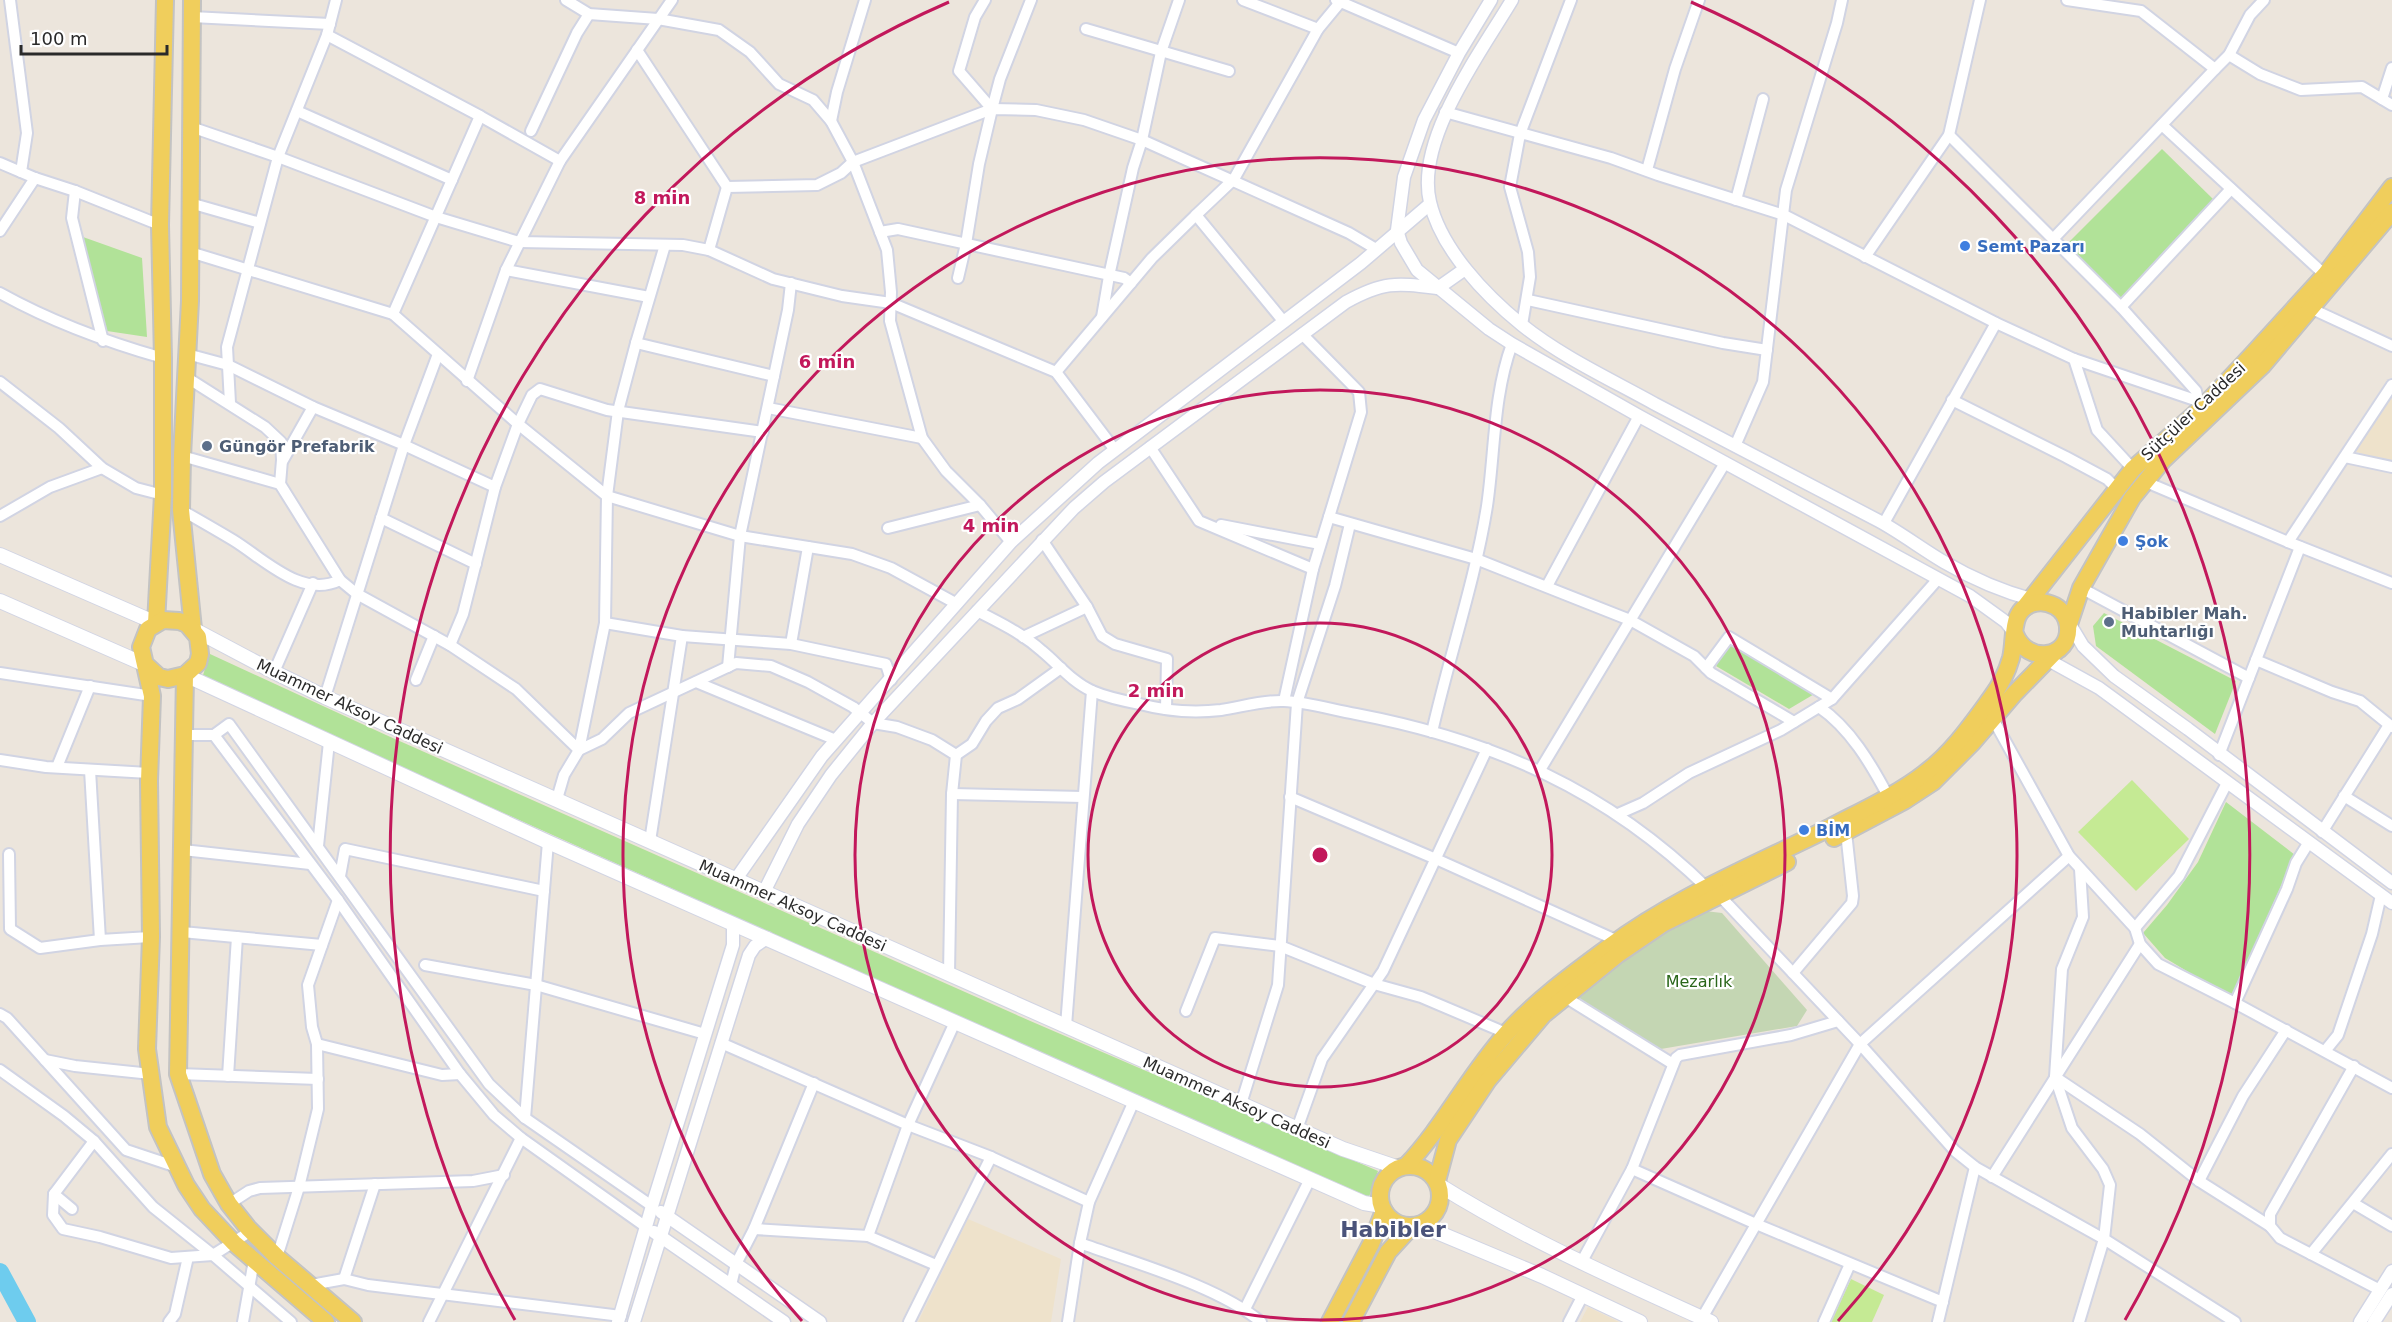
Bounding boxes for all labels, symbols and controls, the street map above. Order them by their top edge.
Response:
scale bar [21,18,166,56]
text: 100 m [30,28,88,49]
text: 8 min [634,187,690,208]
place label: Semt Pazarı [1977,237,2085,256]
marker: Semt Pazarı [1958,239,1972,253]
text: 6 min [799,351,855,372]
street label: Sütçüler Caddesi [2137,358,2249,464]
place label: Güngör Prefabrik [219,437,375,456]
marker: Güngör Prefabrik [200,439,214,453]
text: 4 min [963,515,1019,536]
place label: Şok [2135,532,2169,551]
marker: Şok [2116,534,2130,548]
place label: Habibler Mah. Muhtarlığı [2121,604,2248,641]
marker: Habibler Mah. Muhtarlığı [2102,615,2116,629]
street label: Muammer Aksoy Caddesi [254,655,446,758]
text: 2 min [1128,680,1184,701]
place label: BİM [1816,821,1850,840]
marker: BİM [1797,823,1811,837]
centre of rings [1310,845,1330,865]
street label: Muammer Aksoy Caddesi [696,855,889,955]
park label: Mezarlık [1666,972,1733,991]
street label: Muammer Aksoy Caddesi [1140,1052,1333,1152]
district label: Habibler [1340,1217,1446,1242]

